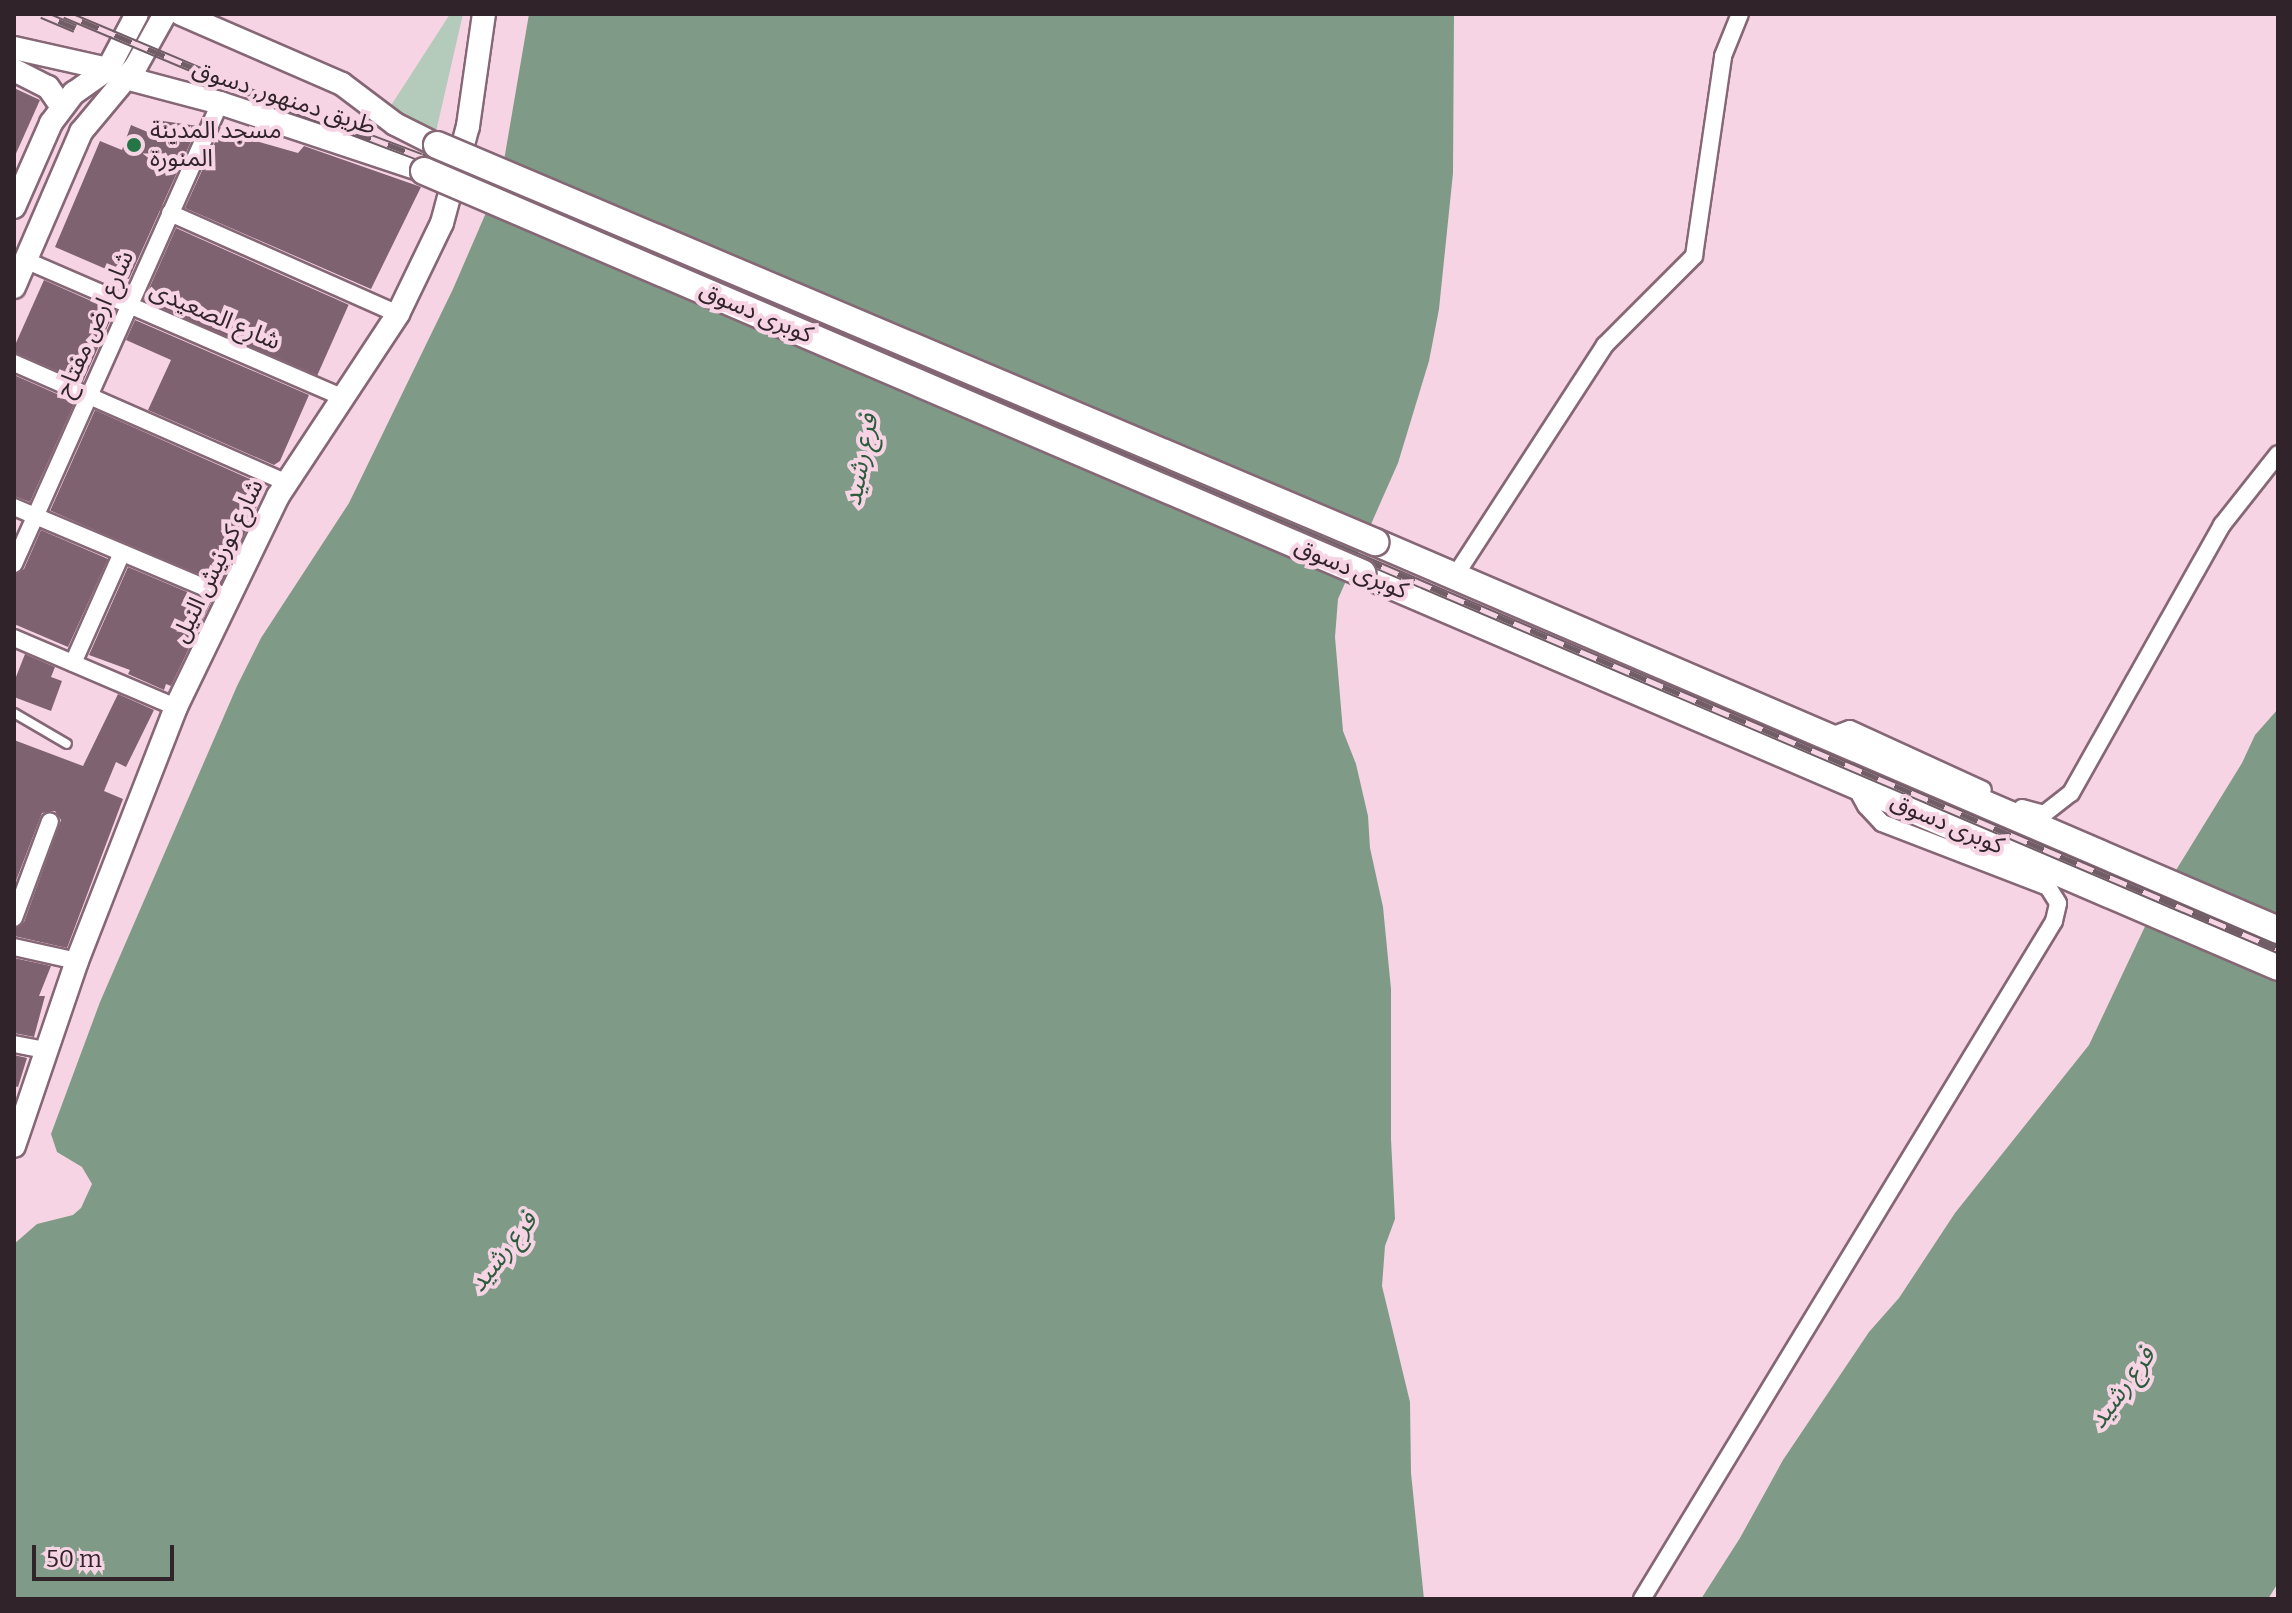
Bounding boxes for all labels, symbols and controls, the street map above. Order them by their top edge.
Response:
street label: طريق دمنهور, دسوق [189,55,379,141]
place label: مسجد المدينة المنورة [150,117,282,173]
marker: مسجد المدينة المنورة [125,136,143,154]
street label: شارع ارض مفتاح [50,246,140,402]
street label: شارع الصعيدى [146,276,284,356]
street label: كوبرى دسوق [695,276,817,350]
water label: فرع رشيد [837,411,885,509]
street label: شارع كورنيش النيل [166,475,270,647]
street label: كوبرى دسوق [1290,532,1412,606]
street label: كوبرى دسوق [1886,787,2008,861]
water label: فرع رشيد [462,1206,544,1298]
water label: فرع رشيد [2082,1341,2162,1435]
scale bar [36,1529,178,1579]
text: 50 m [46,1545,102,1573]

